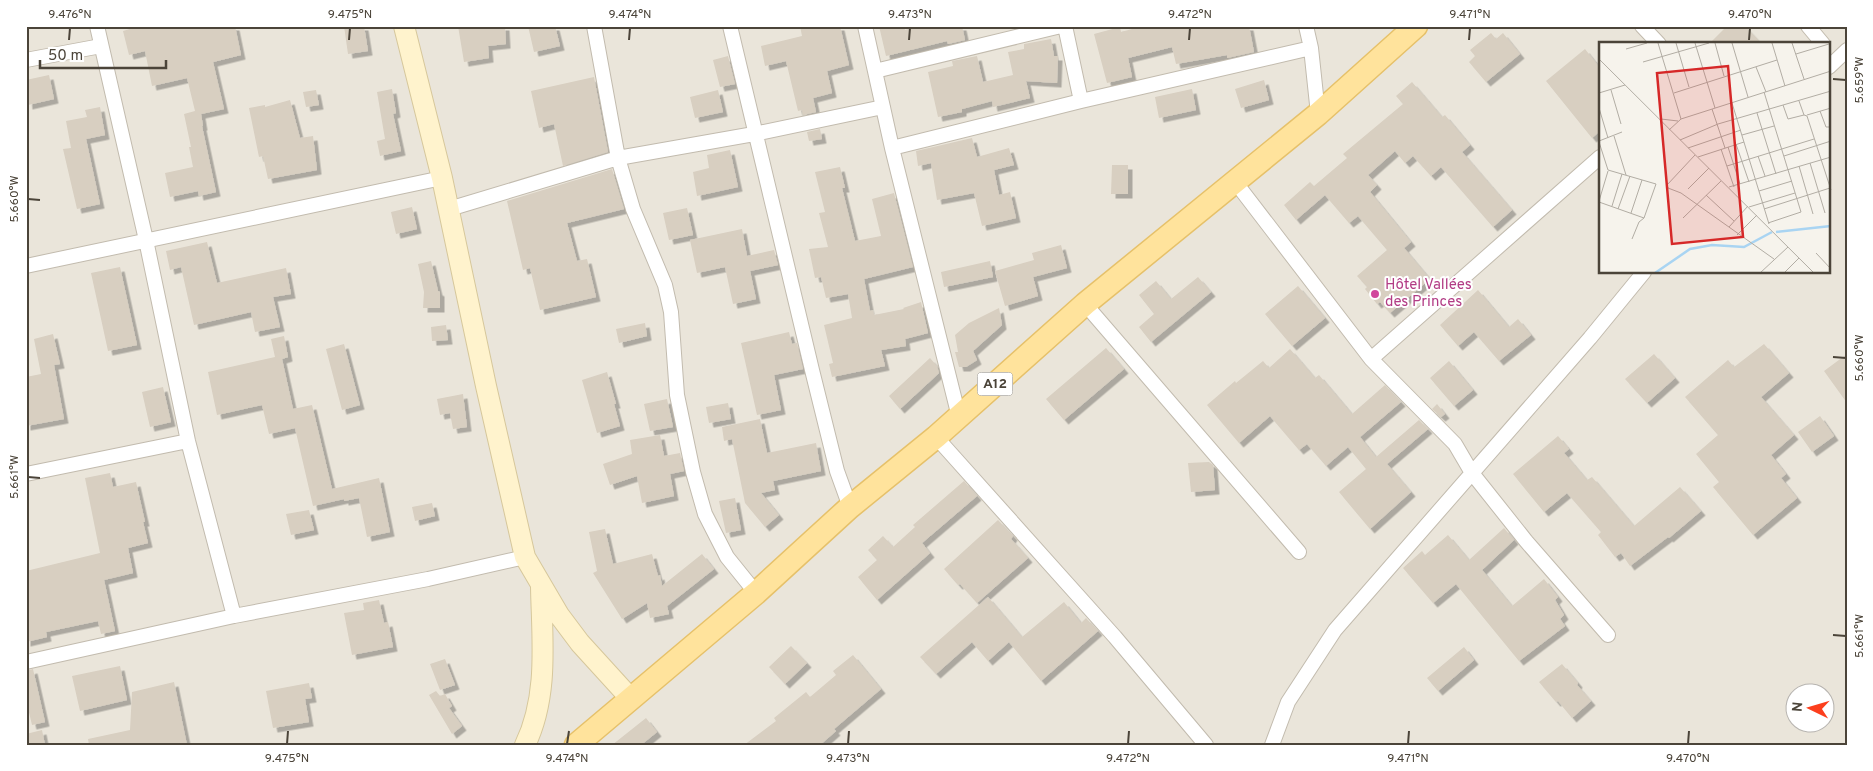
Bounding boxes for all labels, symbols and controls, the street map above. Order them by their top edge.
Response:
text: 9.476°N [48,7,92,23]
text: 9.475°N [328,7,372,23]
text: 9.474°N [608,7,652,23]
text: 9.473°N [888,7,932,23]
text: 9.472°N [1168,7,1212,23]
text: 9.471°N [1449,7,1491,23]
text: 9.470°N [1728,7,1772,23]
scale bar [40,38,166,70]
inset map [1599,42,1830,274]
text: 50 m [48,47,83,66]
text: 5.659°W [1852,57,1868,103]
text: 5.660°W [7,175,23,223]
place label: Hôtel Vallées des Princes [1385,276,1472,312]
marker: Hôtel Vallées des Princes [1369,288,1381,300]
text: 5.660°W [1852,334,1868,382]
road number: A12 [978,372,1012,396]
text: 5.661°W [7,455,23,499]
text: 5.661°W [1852,614,1868,658]
north arrow [1786,684,1836,734]
text: N [1790,701,1807,713]
text: 9.475°N [265,751,309,767]
text: 9.474°N [545,751,589,767]
text: 9.473°N [826,751,870,767]
text: 9.472°N [1106,751,1150,767]
text: 9.471°N [1387,751,1429,767]
text: 9.470°N [1666,751,1710,767]

